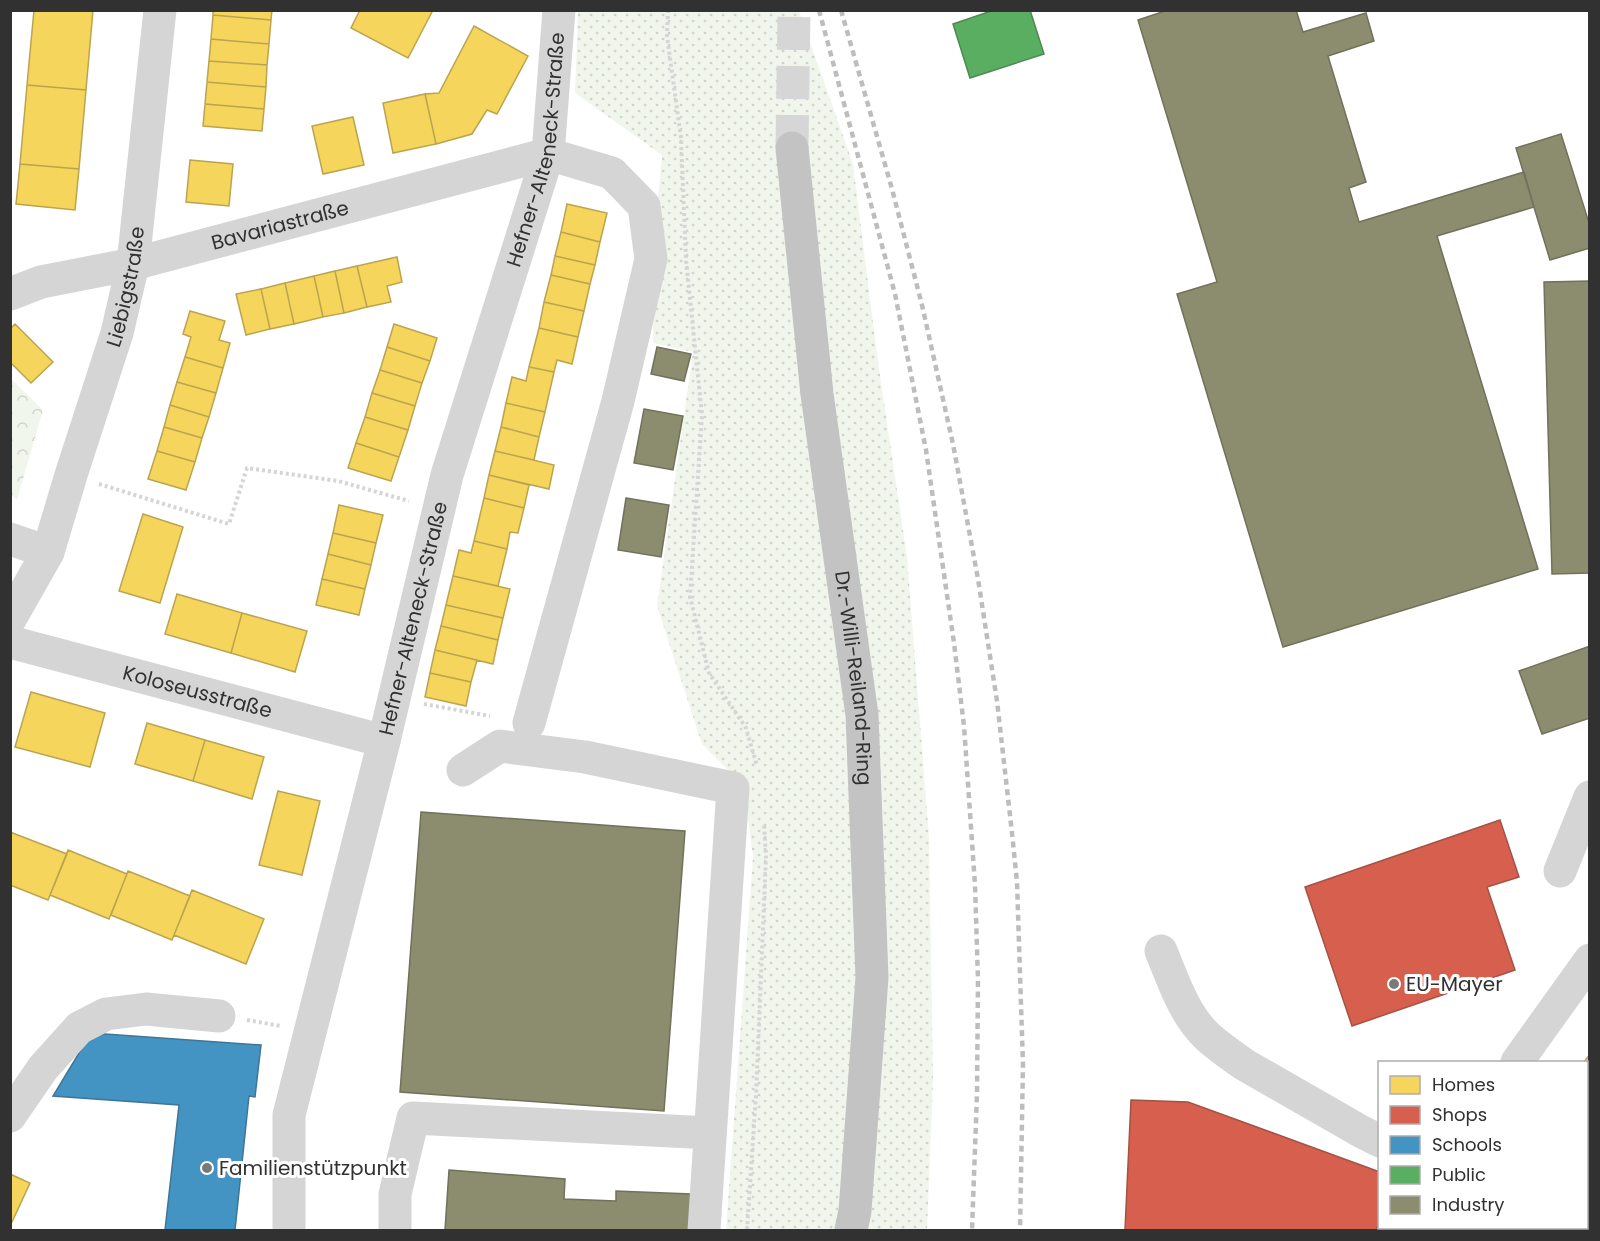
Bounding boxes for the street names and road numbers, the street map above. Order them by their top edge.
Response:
street label: Hefner-Alteneck-Straße [499,31,571,270]
street label: Bavariastraße [208,193,352,257]
street label: Liebigstraße [99,225,151,351]
street label: Hefner-Alteneck-Straße [372,499,454,738]
street label: Dr.-Willi-Reiland-Ring [828,569,879,786]
street label: Koloseusstraße [120,658,275,725]

